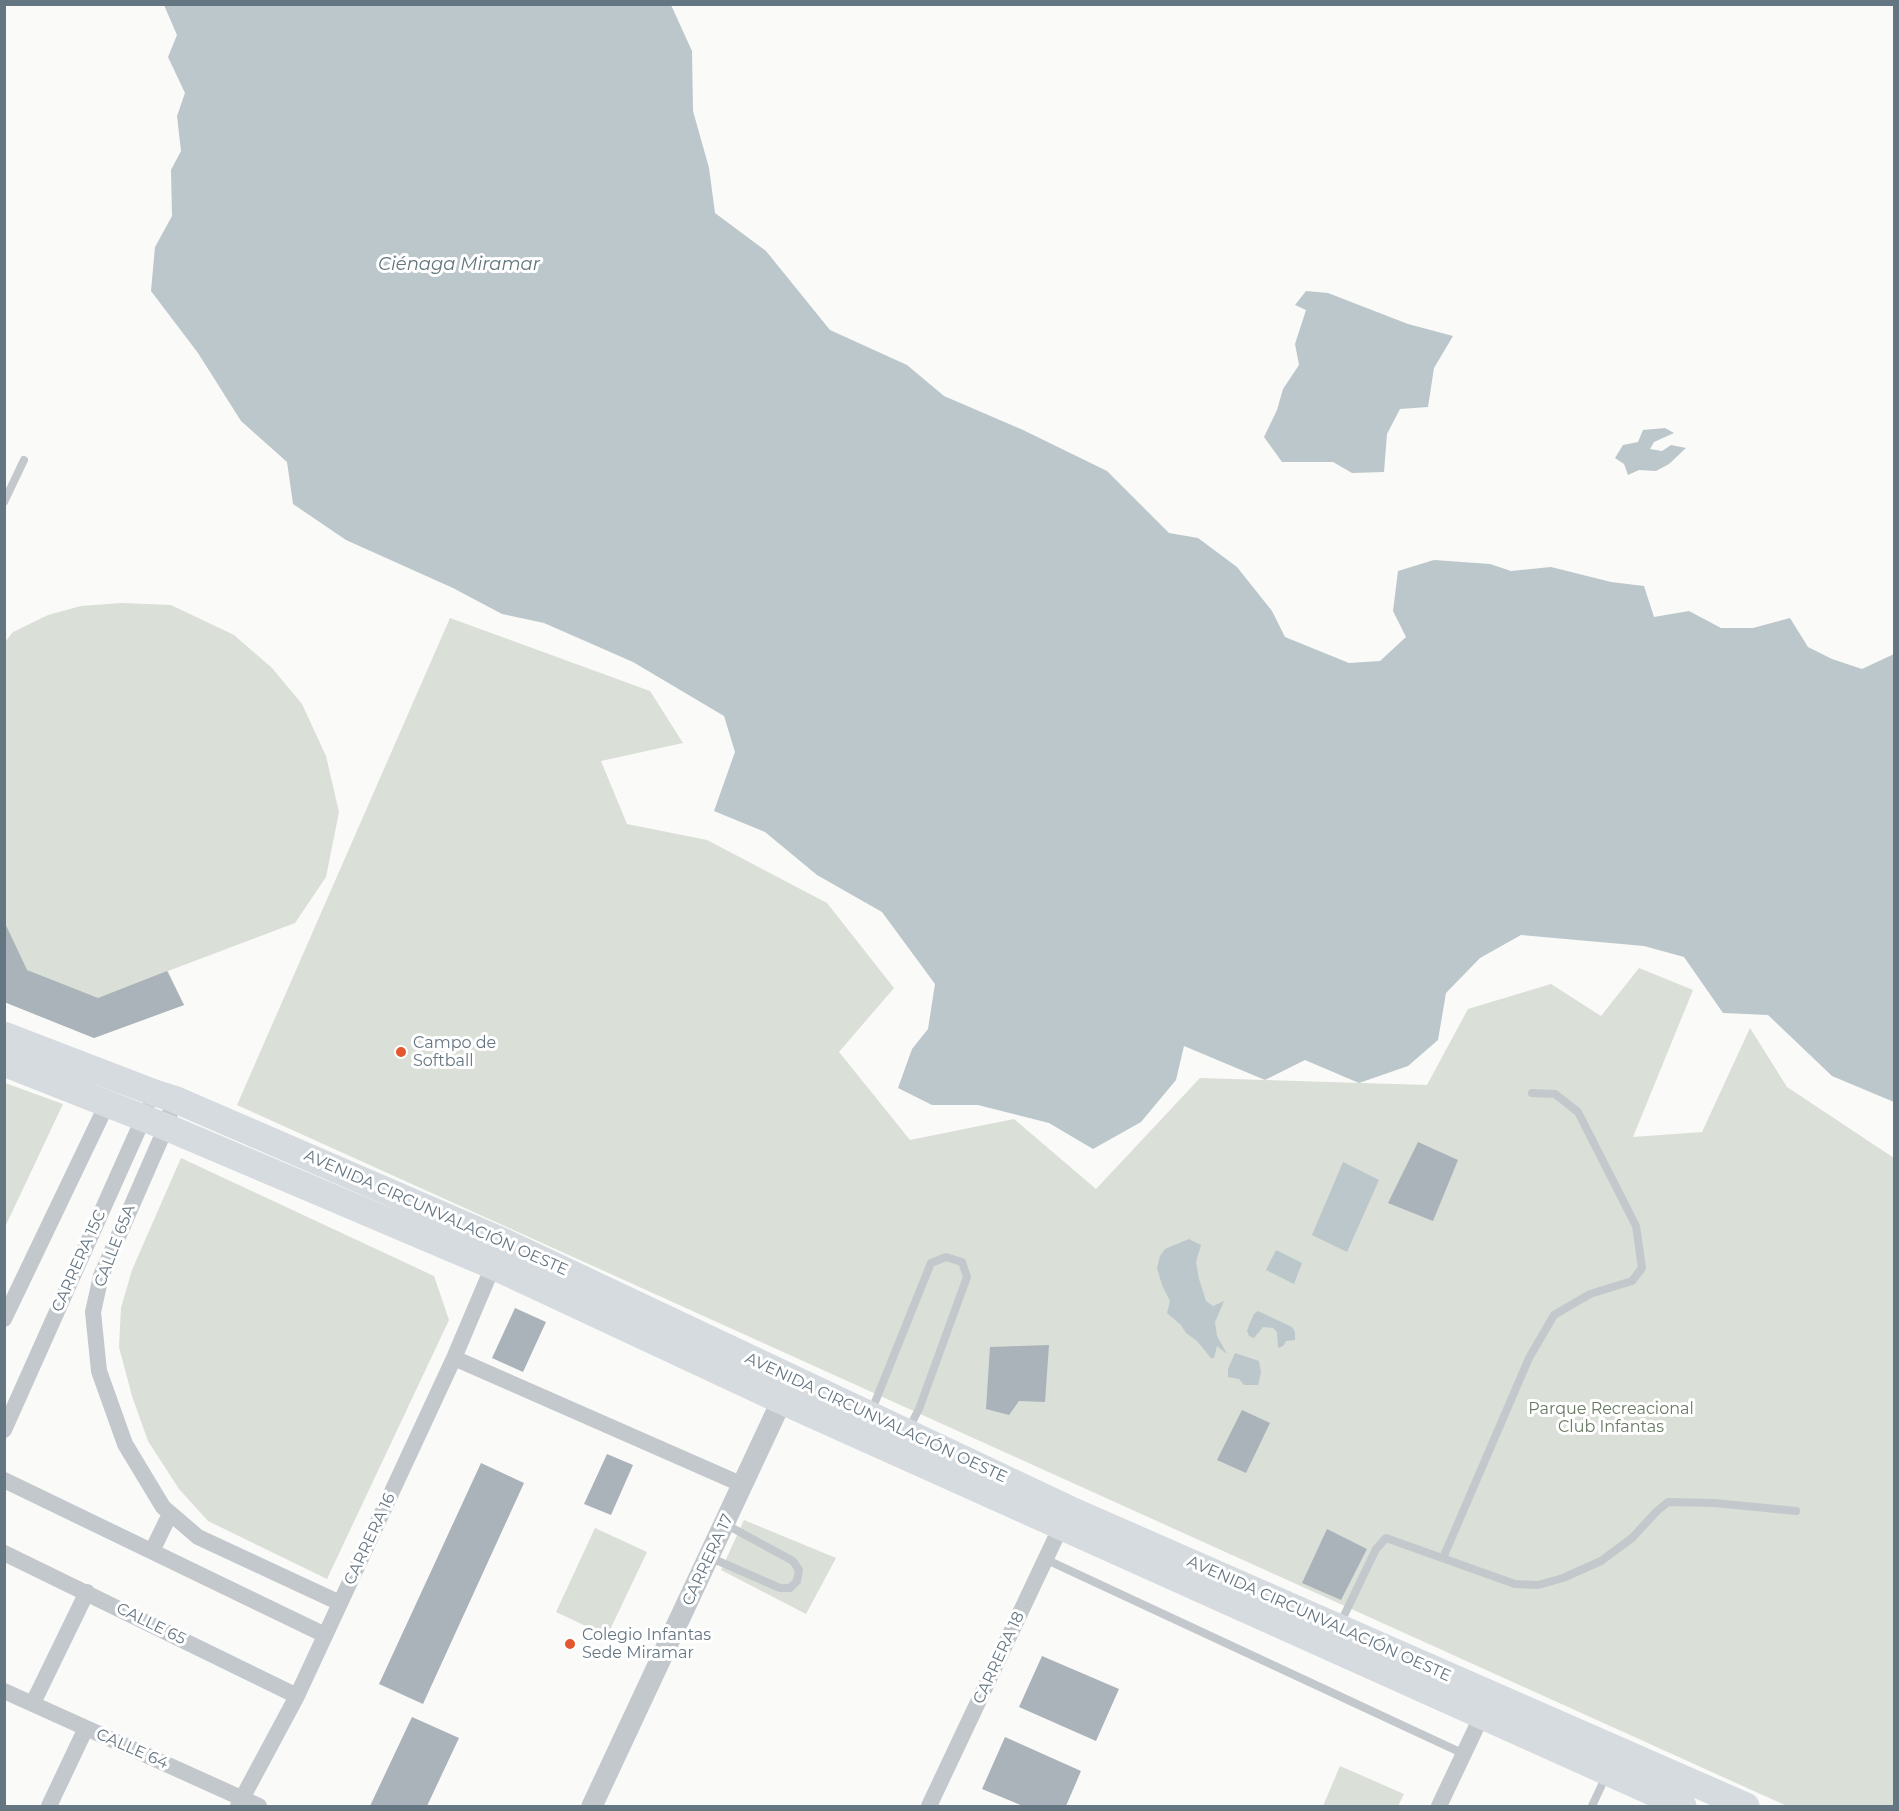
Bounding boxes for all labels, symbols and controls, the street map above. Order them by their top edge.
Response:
water label: Ciénaga Miramar [378,254,540,276]
place label: Campo de Softball [413,1033,496,1071]
marker: Campo de Softball [394,1045,408,1059]
street label: AVENIDA CIRCUNVALACIÓN OESTE [301,1146,571,1280]
street label: CALLE 65A [91,1202,139,1290]
street label: CARRERA 15C [48,1207,110,1315]
street label: AVENIDA CIRCUNVALACIÓN OESTE [742,1349,1010,1487]
park label: Parque Recreacional Club Infantas [1528,1399,1694,1437]
street label: CARRERA 16 [340,1490,400,1588]
street label: CARRERA 17 [678,1511,738,1609]
street label: AVENIDA CIRCUNVALACIÓN OESTE [1184,1552,1454,1686]
street label: CALLE 65 [113,1599,189,1649]
street label: CARRERA 18 [969,1609,1029,1707]
place label: Colegio Infantas Sede Miramar [582,1625,711,1663]
marker: Colegio Infantas Sede Miramar [563,1637,577,1651]
street label: CALLE 64 [93,1725,171,1773]

